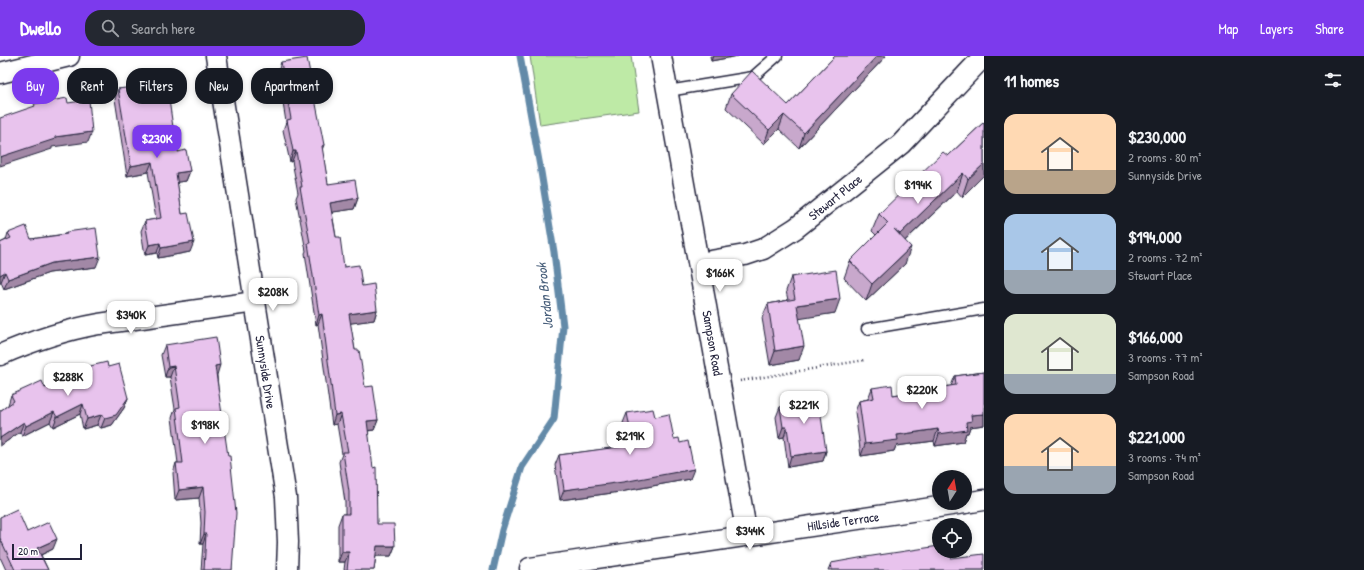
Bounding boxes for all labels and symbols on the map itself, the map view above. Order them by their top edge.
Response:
pin: $230K [129,125,185,159]
street label: Stewart Place [804,170,866,224]
pin: $194K [890,171,946,205]
pin: $166K [692,259,748,293]
water label: Jordan Brook [531,261,557,330]
pin: $208K [245,278,301,312]
pin: $340K [103,301,159,335]
street label: Sampson Road [698,309,728,377]
street label: Sunnyside Drive [251,334,281,410]
pin: $288K [40,363,96,397]
pin: $220K [894,376,950,410]
pin: $221K [776,391,832,425]
pin: $198K [177,411,233,445]
pin: $219K [602,422,658,456]
north arrow [932,470,972,510]
street label: Hillside Terrace [806,507,880,535]
pin: $344K [722,517,778,551]
scale bar [12,542,82,561]

